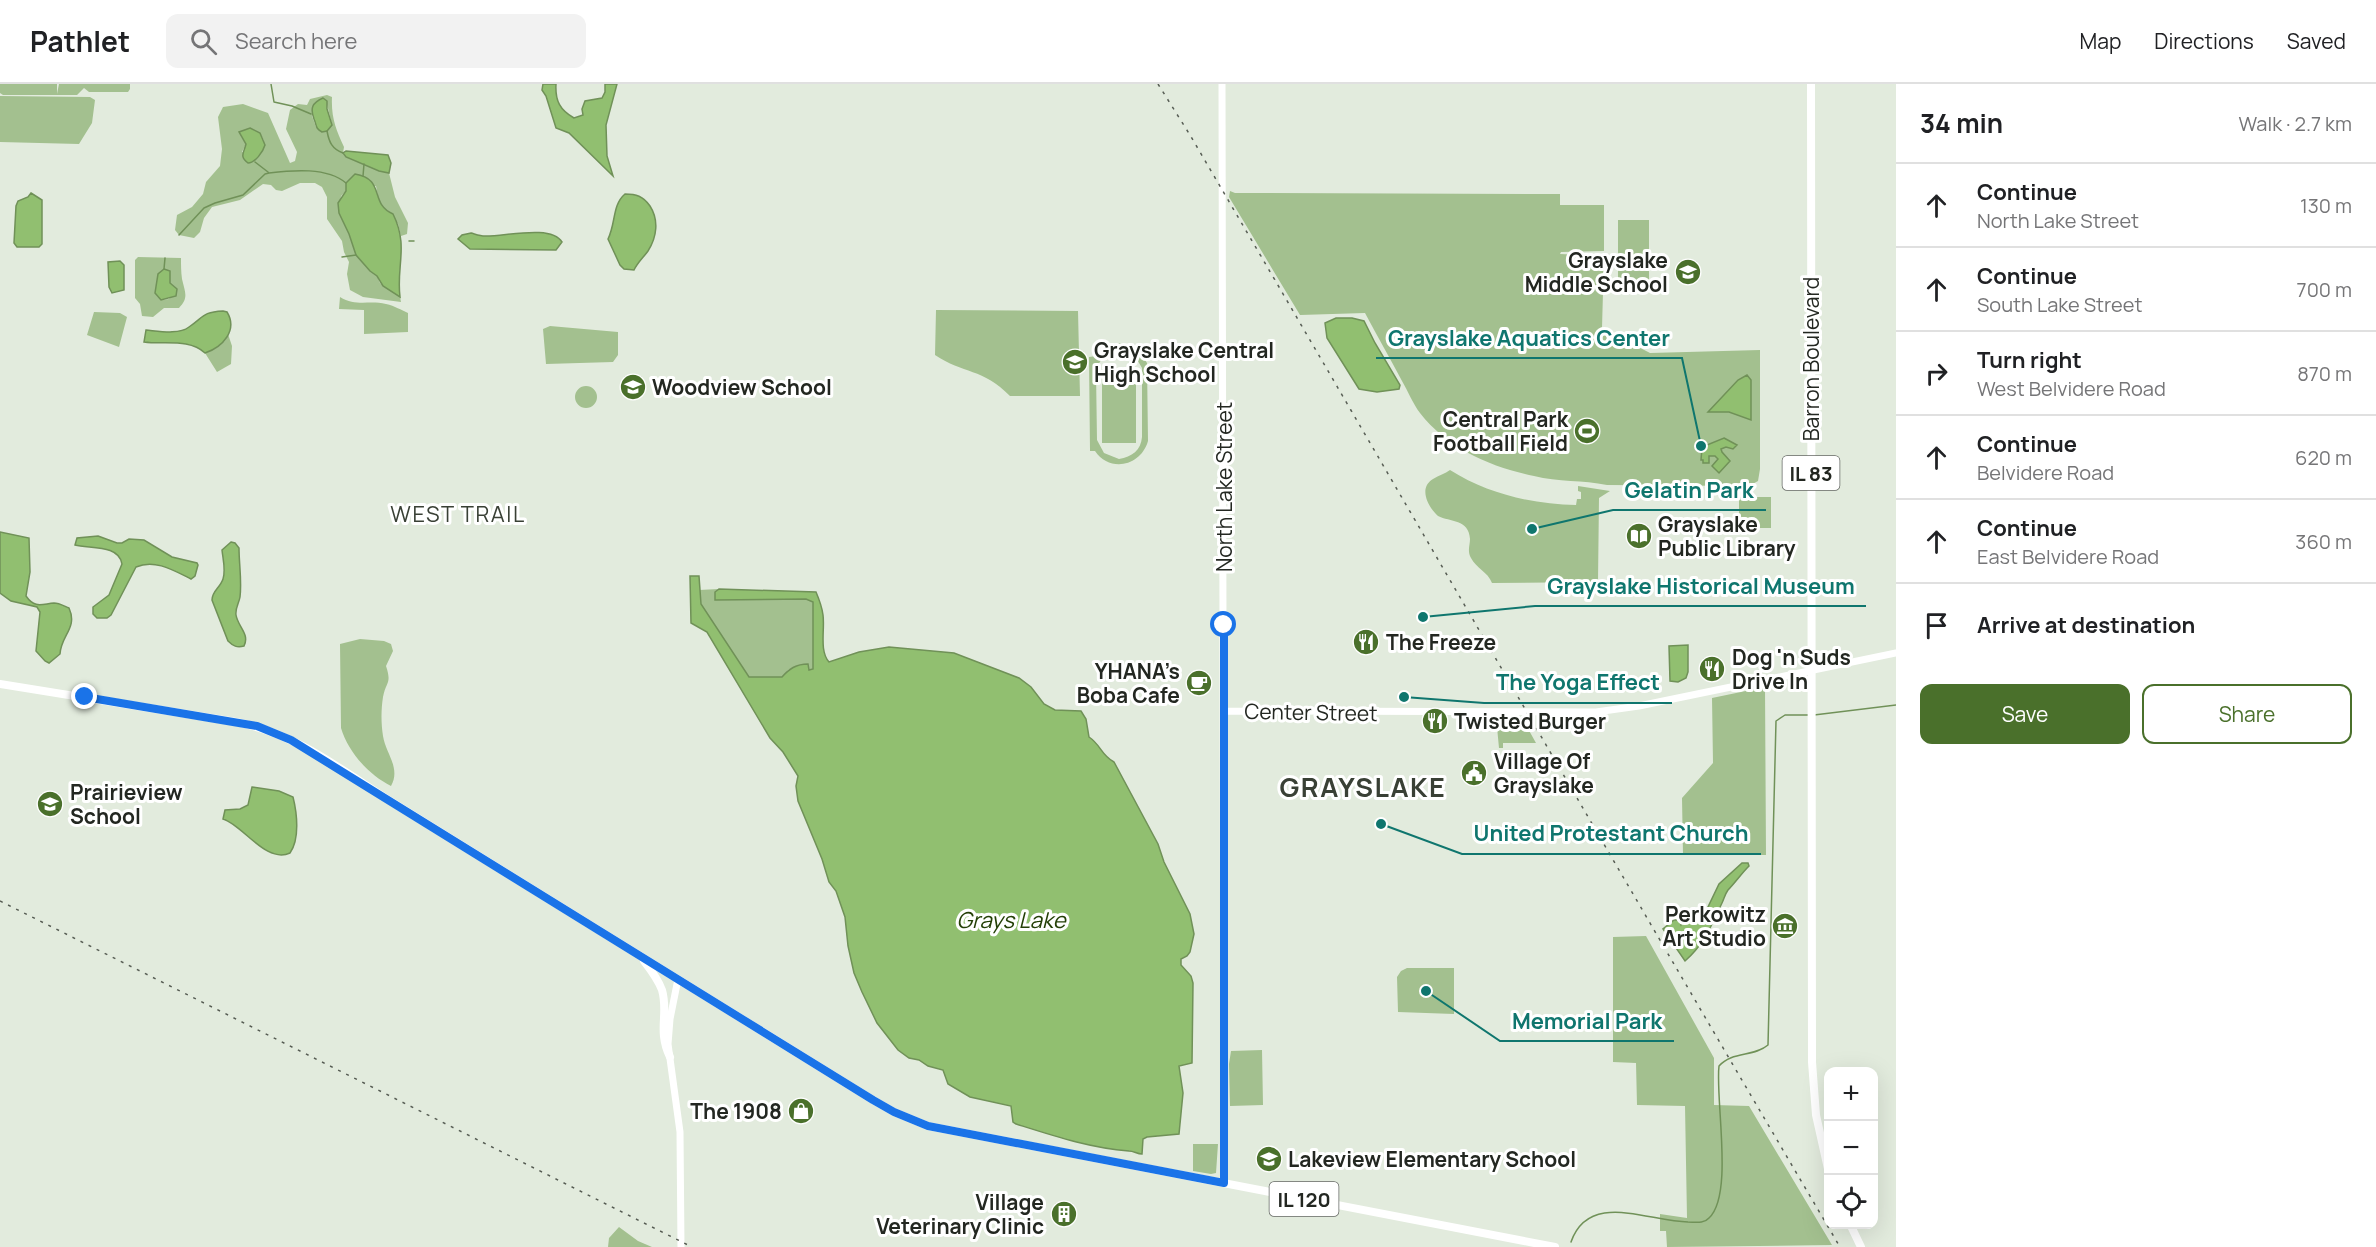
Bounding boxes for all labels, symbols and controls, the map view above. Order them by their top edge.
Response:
search box [166,14,586,68]
text: Pathlet [30,22,130,60]
icon: search [187,25,220,58]
text: Search here [235,26,357,56]
text: Map [2080,27,2121,55]
text: Directions [2154,27,2254,55]
text: Saved [2287,27,2346,55]
text: 34 min [1920,105,2003,141]
text: Walk · 2.7 km [2239,110,2352,137]
text: Continue [1977,177,2077,207]
icon: ahead [1920,189,1953,222]
text: 130 m [2300,192,2352,219]
text: North Lake Street [1977,207,2139,234]
place label: Grayslake Middle School [1525,246,1668,298]
school or university icon: Grayslake Middle School [1673,257,1703,287]
text: Continue [1977,261,2077,291]
icon: ahead [1920,273,1953,306]
text: 700 m [2297,276,2352,303]
street label: Barron Boulevard [1797,277,1825,441]
text: South Lake Street [1977,291,2142,318]
callout: Grayslake Aquatics Center [1376,318,1682,358]
text: Grayslake Aquatics Center [1388,323,1670,353]
place label: Grayslake Central High School [1094,336,1274,388]
text: Turn right [1977,345,2082,375]
school or university icon: Grayslake Central High School [1060,347,1090,377]
icon: right [1920,357,1953,390]
text: 870 m [2297,360,2352,387]
school or university icon: Woodview School [618,372,648,402]
place label: Woodview School [652,373,832,401]
text: West Belvidere Road [1977,375,2166,402]
street label: North Lake Street [1210,402,1238,572]
place label: Central Park Football Field [1433,405,1569,457]
sports icon: Central Park Football Field [1572,416,1602,446]
text: Continue [1977,429,2077,459]
icon: ahead [1920,441,1953,474]
text: 620 m [2295,444,2352,471]
road number: IL 83 [1782,456,1840,490]
text: Belvidere Road [1977,459,2114,486]
callout: Gelatin Park [1613,470,1766,510]
text: Gelatin Park [1624,475,1755,505]
district label: WEST TRAIL [390,499,526,529]
place label: Grayslake Public Library [1658,510,1796,562]
text: Continue [1977,513,2077,543]
library icon: Grayslake Public Library [1624,521,1654,551]
icon: ahead [1920,525,1953,558]
text: 360 m [2295,528,2352,555]
text: East Belvidere Road [1977,543,2159,570]
callout: Grayslake Historical Museum [1535,566,1866,606]
text: Grayslake Historical Museum [1547,571,1855,601]
icon: arrive [1920,609,1953,642]
text: Arrive at destination [1977,610,2195,640]
route start [1210,611,1236,637]
restaurant icon: The Freeze [1351,627,1381,657]
place label: The Freeze [1386,628,1496,656]
place label: Dog 'n Suds Drive In [1732,643,1851,695]
restaurant icon: Dog 'n Suds Drive In [1697,654,1727,684]
place label: YHANA’s Boba Cafe [1077,657,1180,709]
callout: The Yoga Effect [1484,663,1672,703]
text: The Yoga Effect [1496,667,1660,697]
cafe icon: YHANA’s Boba Cafe [1184,668,1214,698]
route end [71,683,97,709]
button: Save [1920,684,2130,744]
button: Share [2142,684,2352,744]
street label: Center Street [1244,697,1378,727]
restaurant icon: Twisted Burger [1420,706,1450,736]
place label: Twisted Burger [1454,707,1606,735]
place label: Village Of Grayslake [1494,747,1594,799]
public building icon: Village Of Grayslake [1459,758,1489,788]
district label: GRAYSLAKE [1280,768,1446,805]
place label: Prairieview School [70,778,183,830]
school or university icon: Prairieview School [35,789,65,819]
callout: United Protestant Church [1462,814,1761,854]
text: United Protestant Church [1474,818,1748,848]
place label: Perkowitz Art Studio [1662,900,1766,952]
water label: Grays Lake [956,905,1067,935]
museum icon: Perkowitz Art Studio [1770,911,1800,941]
callout: Memorial Park [1500,1001,1674,1041]
text: Memorial Park [1512,1006,1663,1036]
map controls [1824,1067,1878,1229]
button: + [1824,1067,1878,1121]
shop icon: The 1908 [786,1096,816,1126]
place label: The 1908 [690,1097,782,1125]
button: − [1824,1121,1878,1175]
school or university icon: Lakeview Elementary School [1254,1144,1284,1174]
place label: Lakeview Elementary School [1288,1145,1576,1173]
button: locate [1824,1175,1878,1229]
road number: IL 120 [1270,1182,1338,1216]
place label: Village Veterinary Clinic [876,1188,1044,1240]
building icon: Village Veterinary Clinic [1049,1199,1079,1229]

